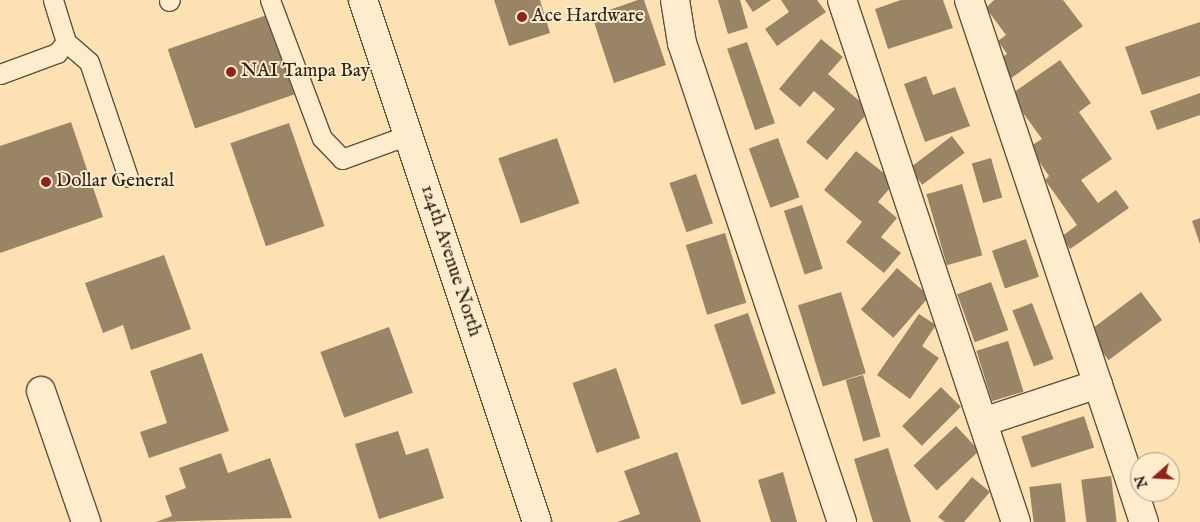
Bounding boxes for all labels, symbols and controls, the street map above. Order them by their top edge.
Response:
place label: Ace Hardware [532,6,644,28]
marker: Ace Hardware [516,11,528,23]
place label: NAI Tampa Bay [241,61,370,83]
marker: NAI Tampa Bay [225,66,237,78]
place label: Dollar General [56,171,174,193]
marker: Dollar General [40,176,52,188]
street label: 124th Avenue North [415,182,485,340]
north arrow [1130,452,1180,502]
text: N [1131,473,1152,490]

